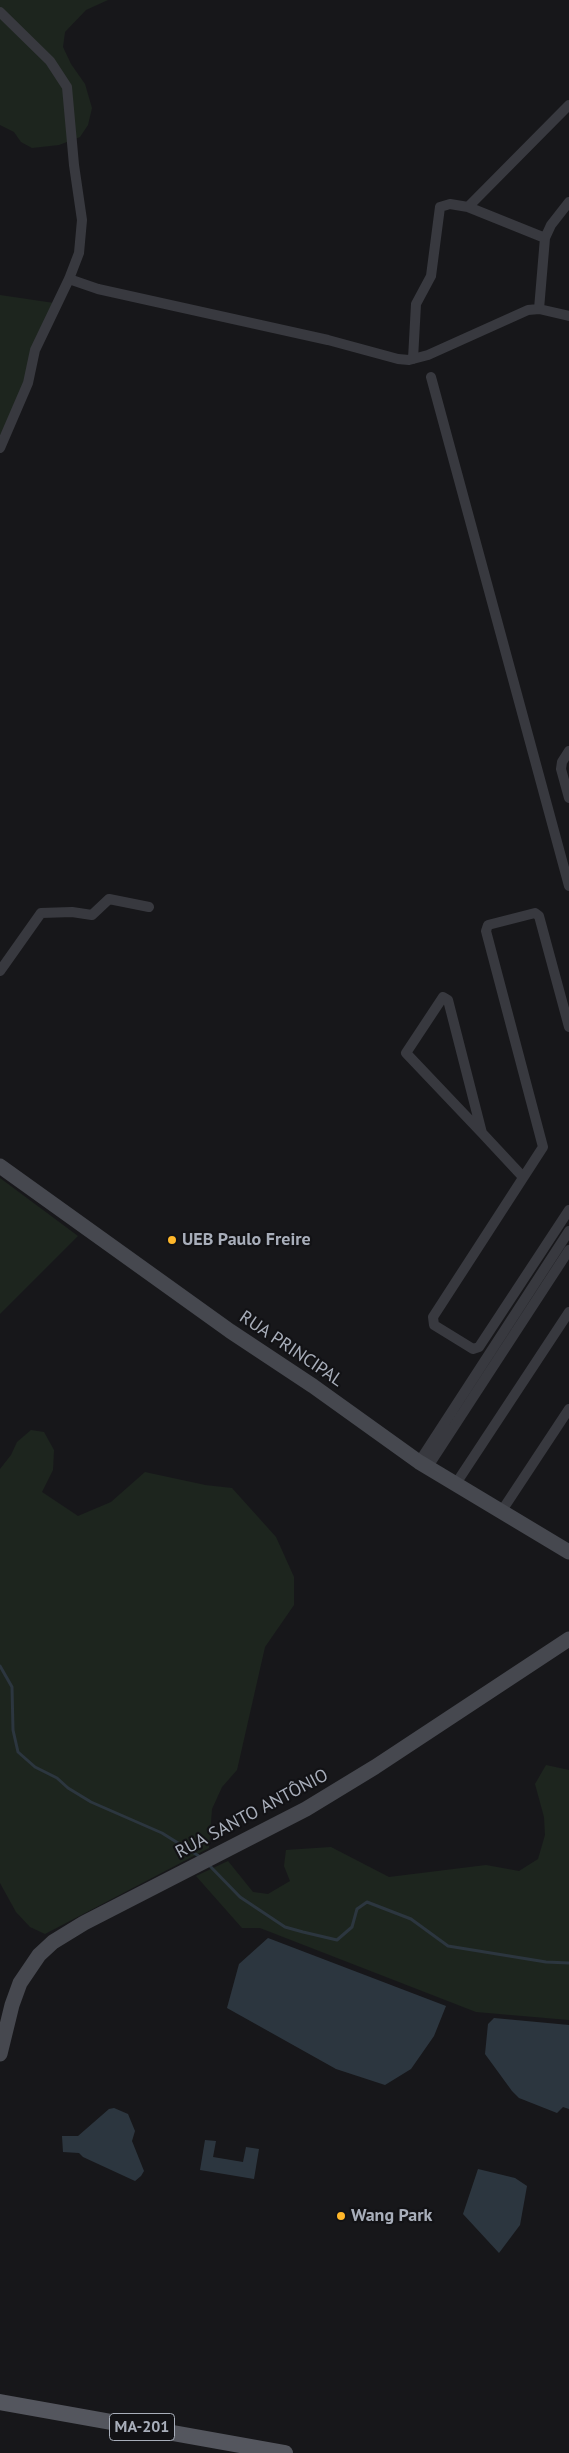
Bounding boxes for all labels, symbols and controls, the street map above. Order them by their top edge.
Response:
place label: UEB Paulo Freire [182,1229,311,1251]
marker: UEB Paulo Freire [166,1234,178,1246]
street label: RUA PRINCIPAL [235,1306,347,1392]
street label: RUA SANTO ANTÔNIO [172,1765,332,1863]
place label: Wang Park [351,2205,432,2227]
marker: Wang Park [335,2210,347,2222]
road number: MA-201 [110,2414,174,2440]

